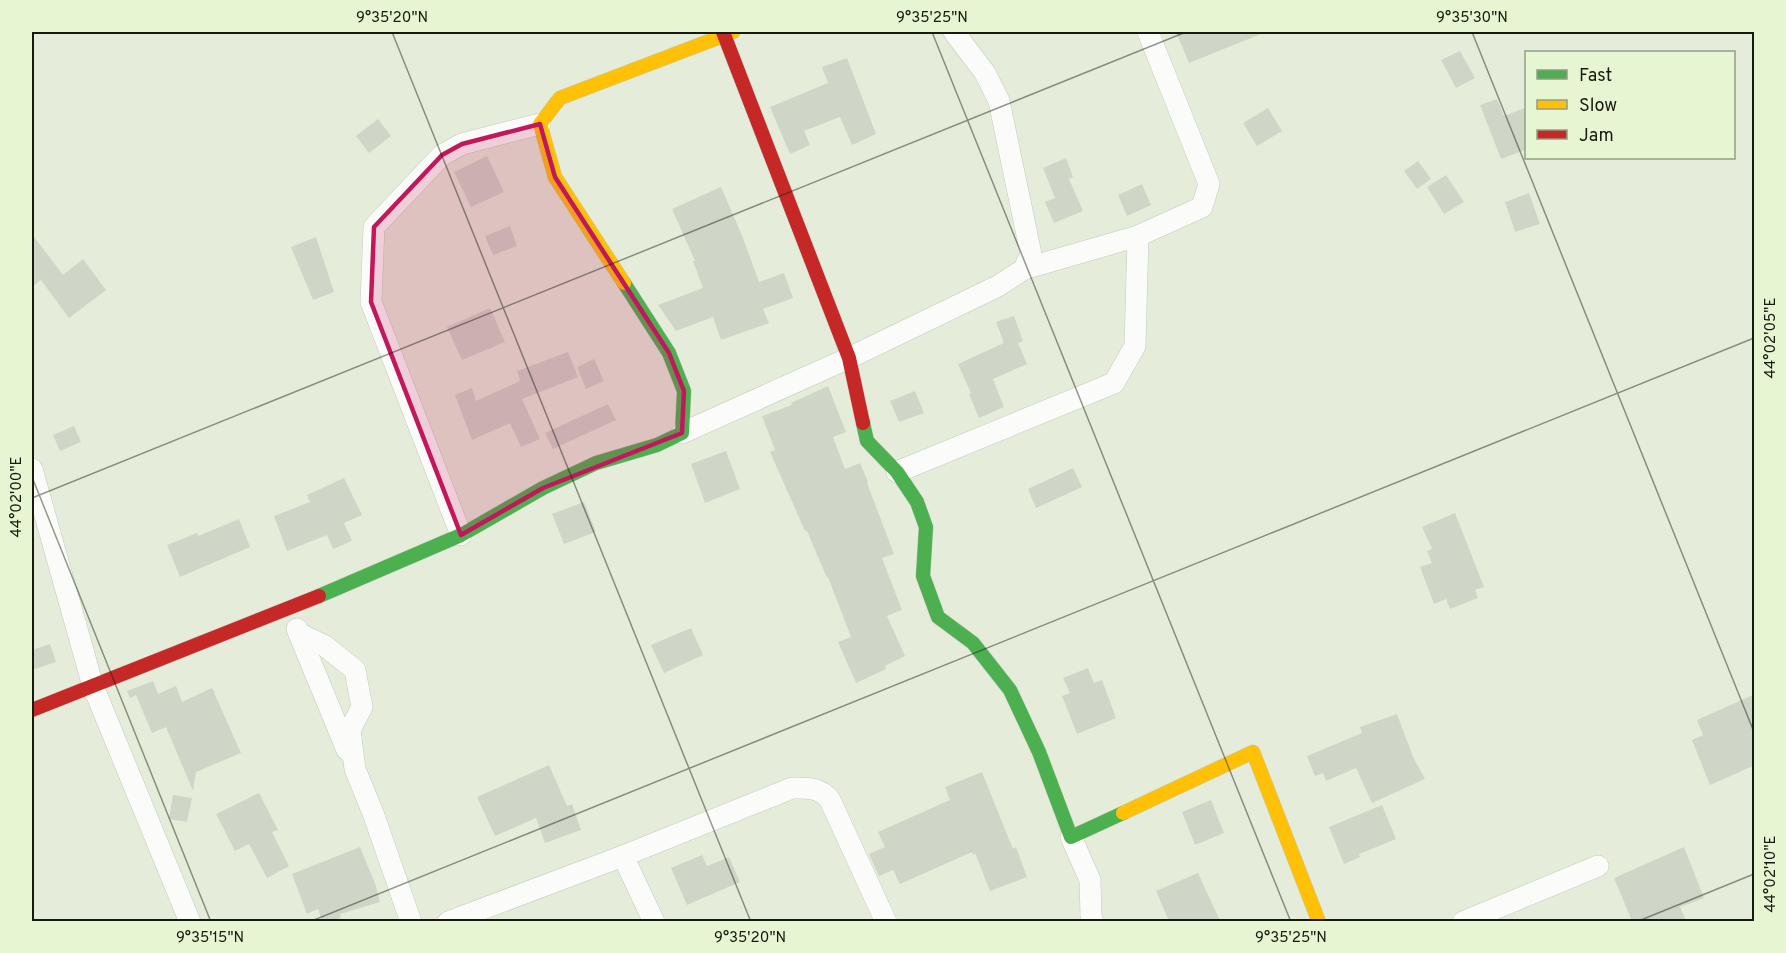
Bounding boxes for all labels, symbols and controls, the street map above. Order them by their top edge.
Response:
text: 9°35'20"N [356,9,428,28]
text: 9°35'25"N [896,9,968,28]
text: 9°35'30"N [1436,9,1508,28]
legend [1525,51,1735,159]
text: Fast [1579,65,1612,88]
text: Slow [1579,95,1617,118]
text: Jam [1579,125,1614,148]
text: 44°02'05"E [1762,298,1781,378]
text: 44°02'00"E [8,457,27,537]
text: 44°02'10"E [1762,835,1781,913]
text: 9°35'15"N [176,929,244,948]
text: 9°35'20"N [714,929,786,948]
text: 9°35'25"N [1255,929,1327,948]

